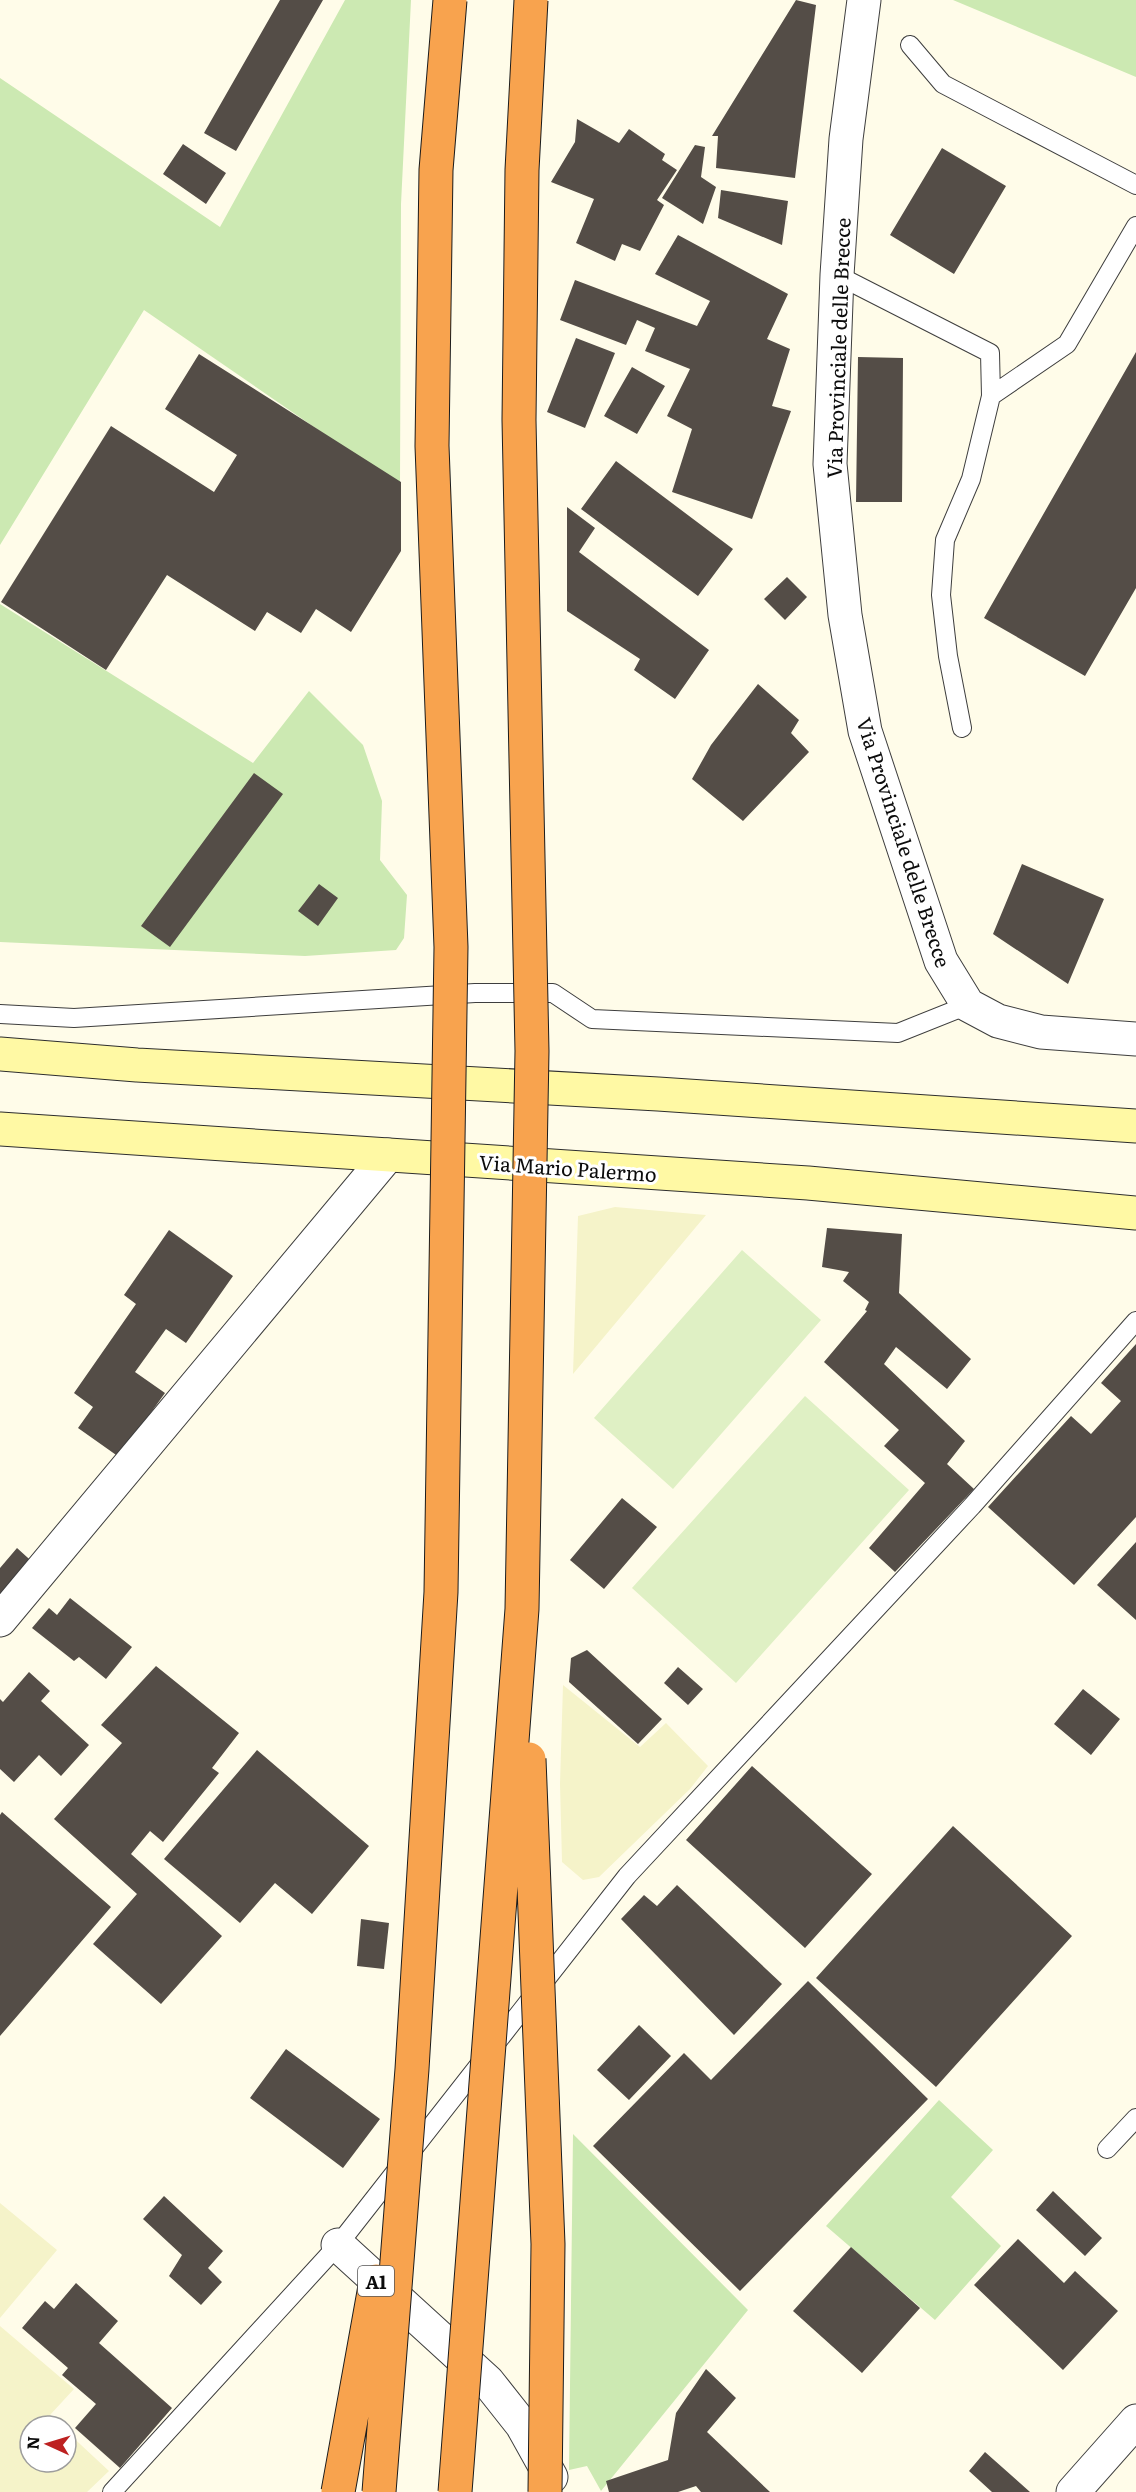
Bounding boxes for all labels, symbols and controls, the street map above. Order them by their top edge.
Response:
street label: Via Provinciale delle Brecce [817,217,857,479]
street label: Via Provinciale delle Brecce [850,713,960,971]
street label: Via Mario Palermo [478,1146,658,1188]
road number: A1 [358,2266,394,2296]
north arrow [18,2414,78,2474]
text: N [20,2435,44,2450]

